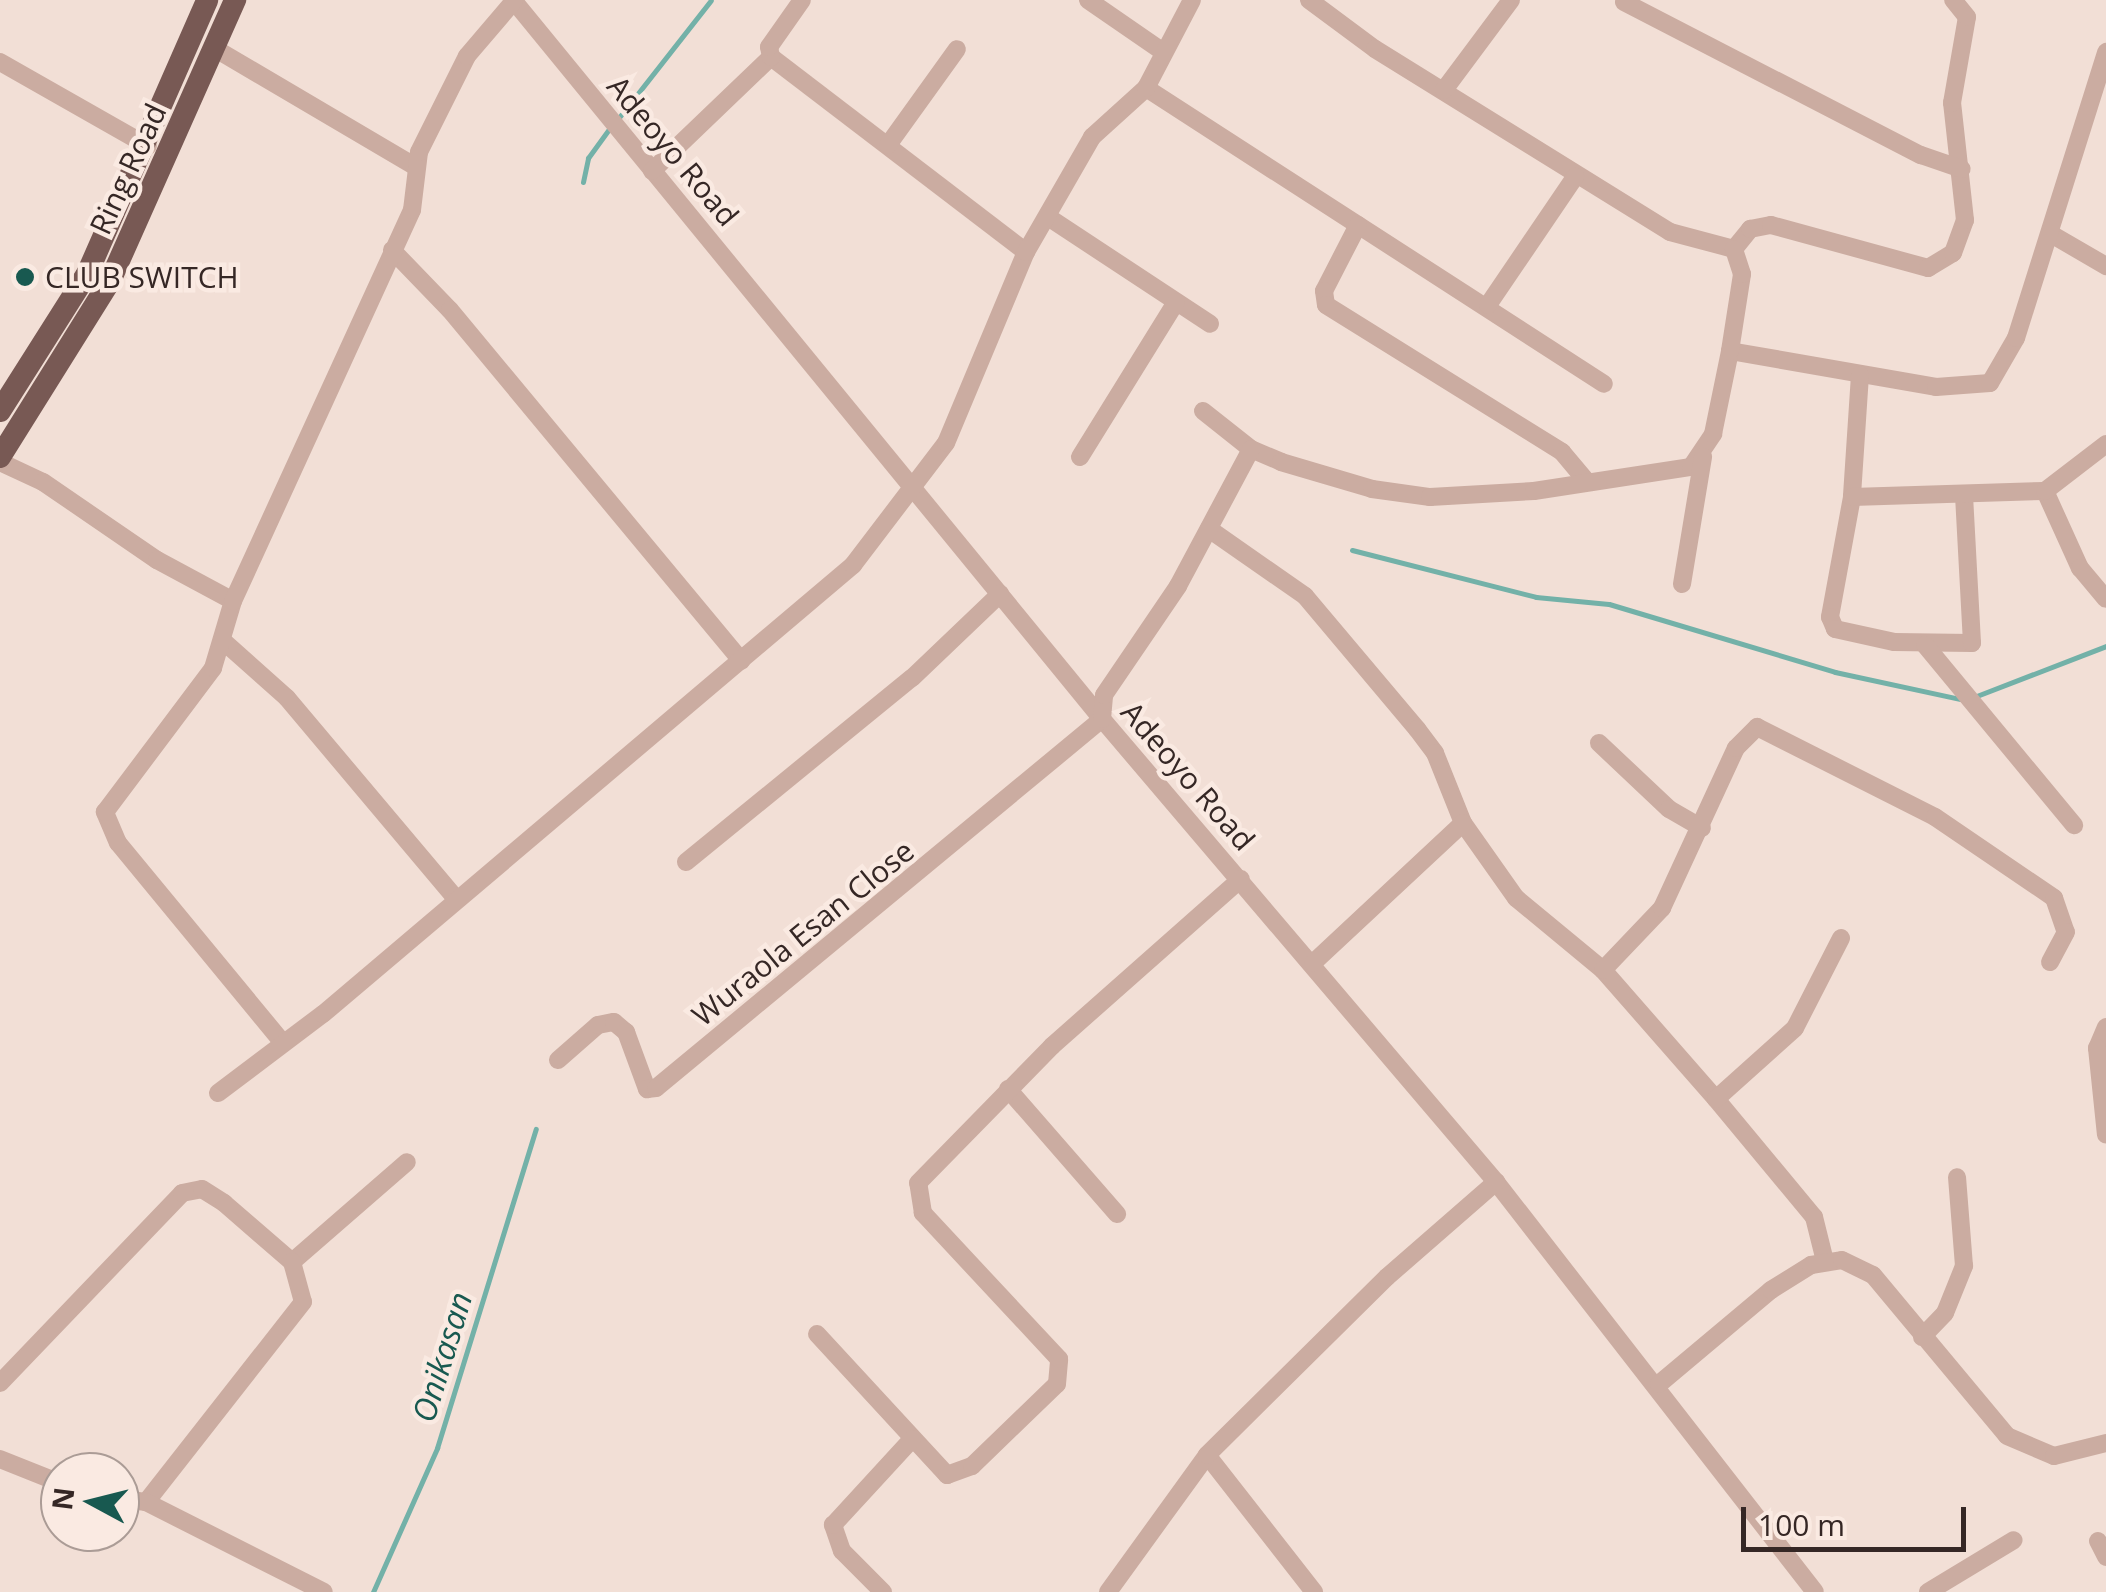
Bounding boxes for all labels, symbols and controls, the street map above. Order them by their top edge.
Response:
street label: Adeoyo Road [600,69,746,233]
street label: Ring Road [82,98,174,240]
place label: CLUB SWITCH [45,259,239,295]
marker: CLUB SWITCH [14,266,36,288]
street label: Adeoyo Road [1114,695,1262,857]
street label: Wuraola Esan Close [685,833,921,1033]
water label: Onikasan [404,1287,480,1427]
north arrow [40,1452,140,1552]
text: N [42,1485,82,1512]
scale bar [1746,1487,1971,1549]
text: 100 m [1758,1504,1845,1545]

